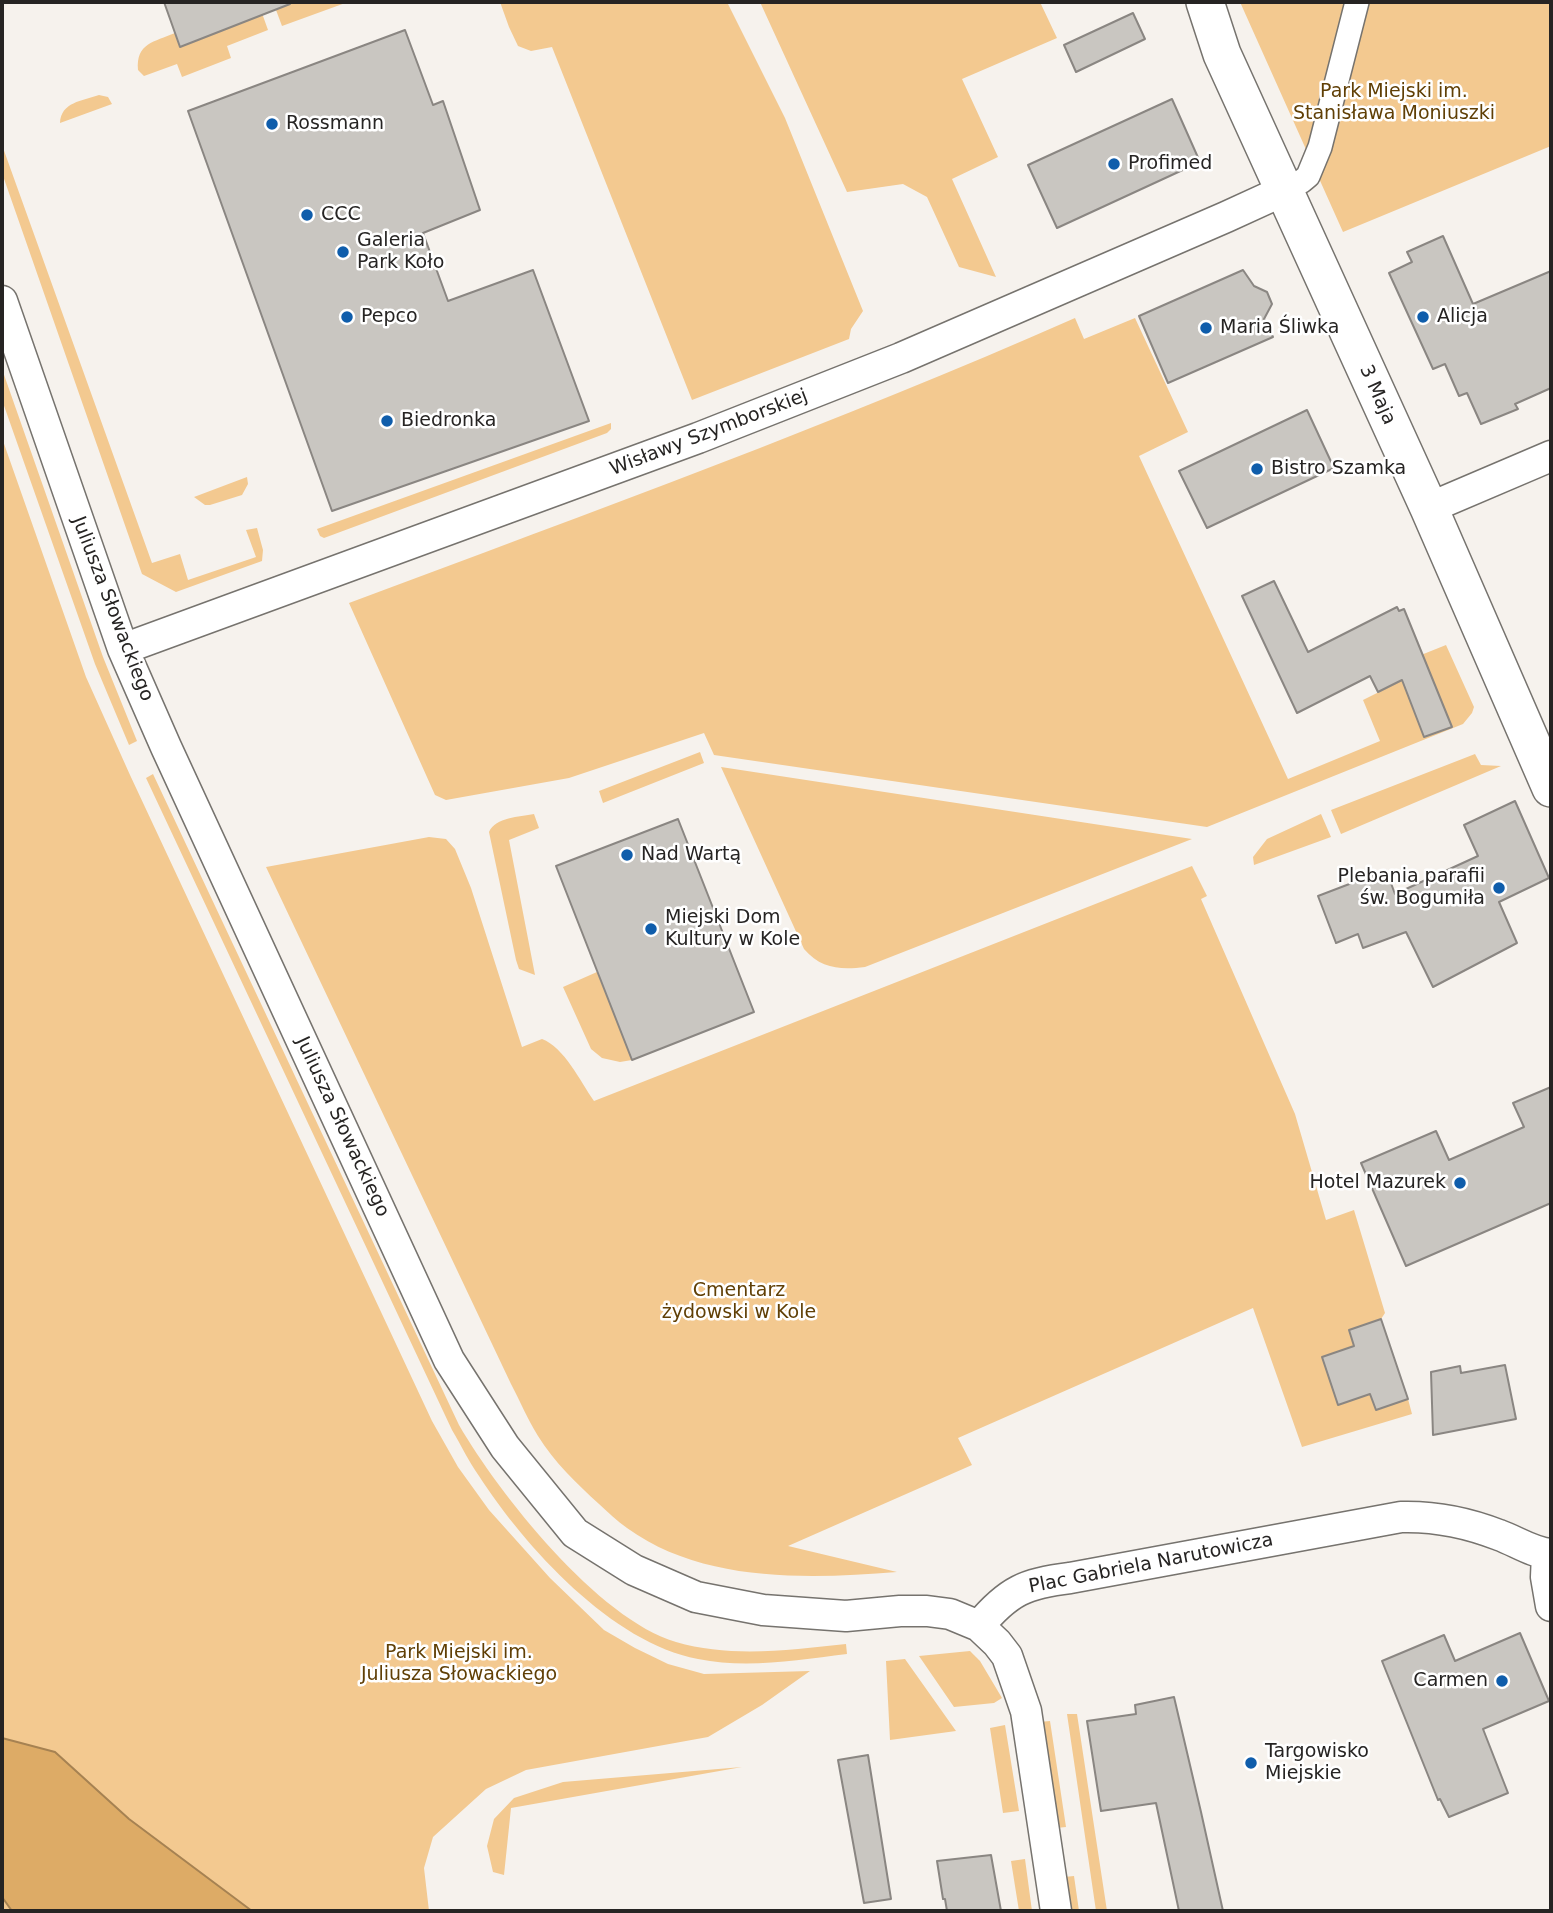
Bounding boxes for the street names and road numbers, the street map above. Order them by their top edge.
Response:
street label: 3 Maja [1354,362,1400,428]
street label: Wisławy Szymborskiej [607,385,811,481]
street label: Juliusza Słowackiego [66,513,158,705]
street label: Juliusza Słowackiego [290,1033,394,1221]
street label: Plac Gabriela Narutowicza [1027,1529,1275,1599]

